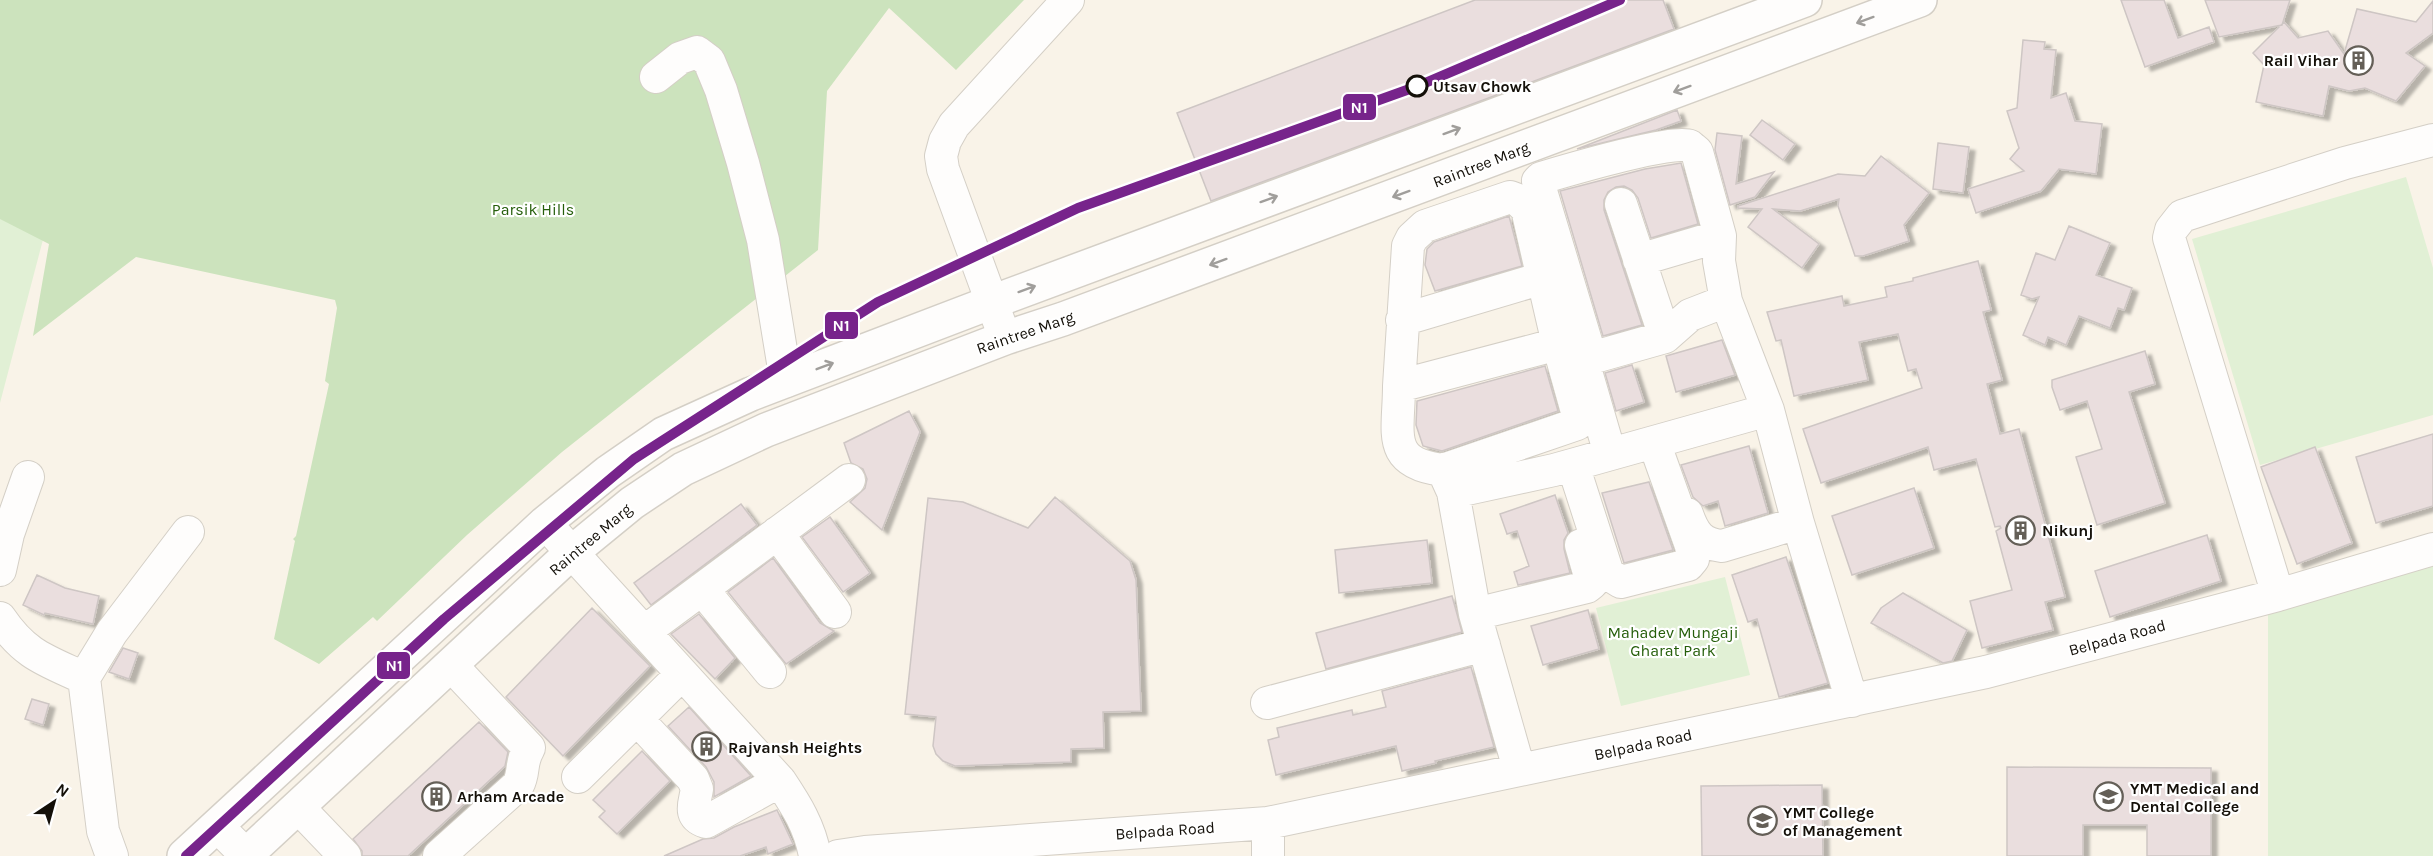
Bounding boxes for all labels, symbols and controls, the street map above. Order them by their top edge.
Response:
one-way arrow [1856,16,1875,27]
building icon: Rail Vihar [2343,44,2375,76]
place label: Rail Vihar [2264,51,2339,70]
marker: Utsav Chowk [1406,75,1428,97]
place label: Utsav Chowk [1433,77,1532,96]
one-way arrow [1673,84,1692,95]
line badge: N1 [1342,93,1377,121]
text: N1 [1350,98,1368,117]
one-way arrow [1442,125,1460,136]
street label: Raintree Marg [1430,137,1532,192]
one-way arrow [1392,189,1411,200]
one-way arrow [1259,193,1278,204]
park label: Parsik Hills [492,200,574,219]
one-way arrow [1210,257,1228,268]
one-way arrow [1017,283,1036,294]
street label: Raintree Marg [974,307,1076,358]
line badge: N1 [824,311,859,340]
text: N1 [832,316,850,335]
one-way arrow [815,360,834,371]
street label: Raintree Marg [545,499,635,579]
building icon: Nikunj [2005,514,2037,546]
place label: Nikunj [2042,521,2094,540]
street label: Belpada Road [2067,615,2168,660]
park label: Mahadev Mungaji Gharat Park [1608,623,1738,660]
line badge: N1 [376,651,411,680]
text: N1 [385,656,403,675]
street label: Belpada Road [1592,725,1694,764]
building icon: Rajvansh Heights [691,731,723,763]
place label: Rajvansh Heights [728,738,862,757]
north arrow [24,772,84,832]
text: N [52,779,73,801]
place label: YMT Medical and Dental College [2130,779,2259,816]
building icon: Arham Arcade [420,780,452,812]
school or university icon: YMT Medical and Dental College [2093,781,2125,813]
place label: Arham Arcade [457,787,564,806]
place label: YMT College of Management [1783,803,1902,840]
school or university icon: YMT College of Management [1746,805,1778,837]
street label: Belpada Road [1115,818,1215,843]

